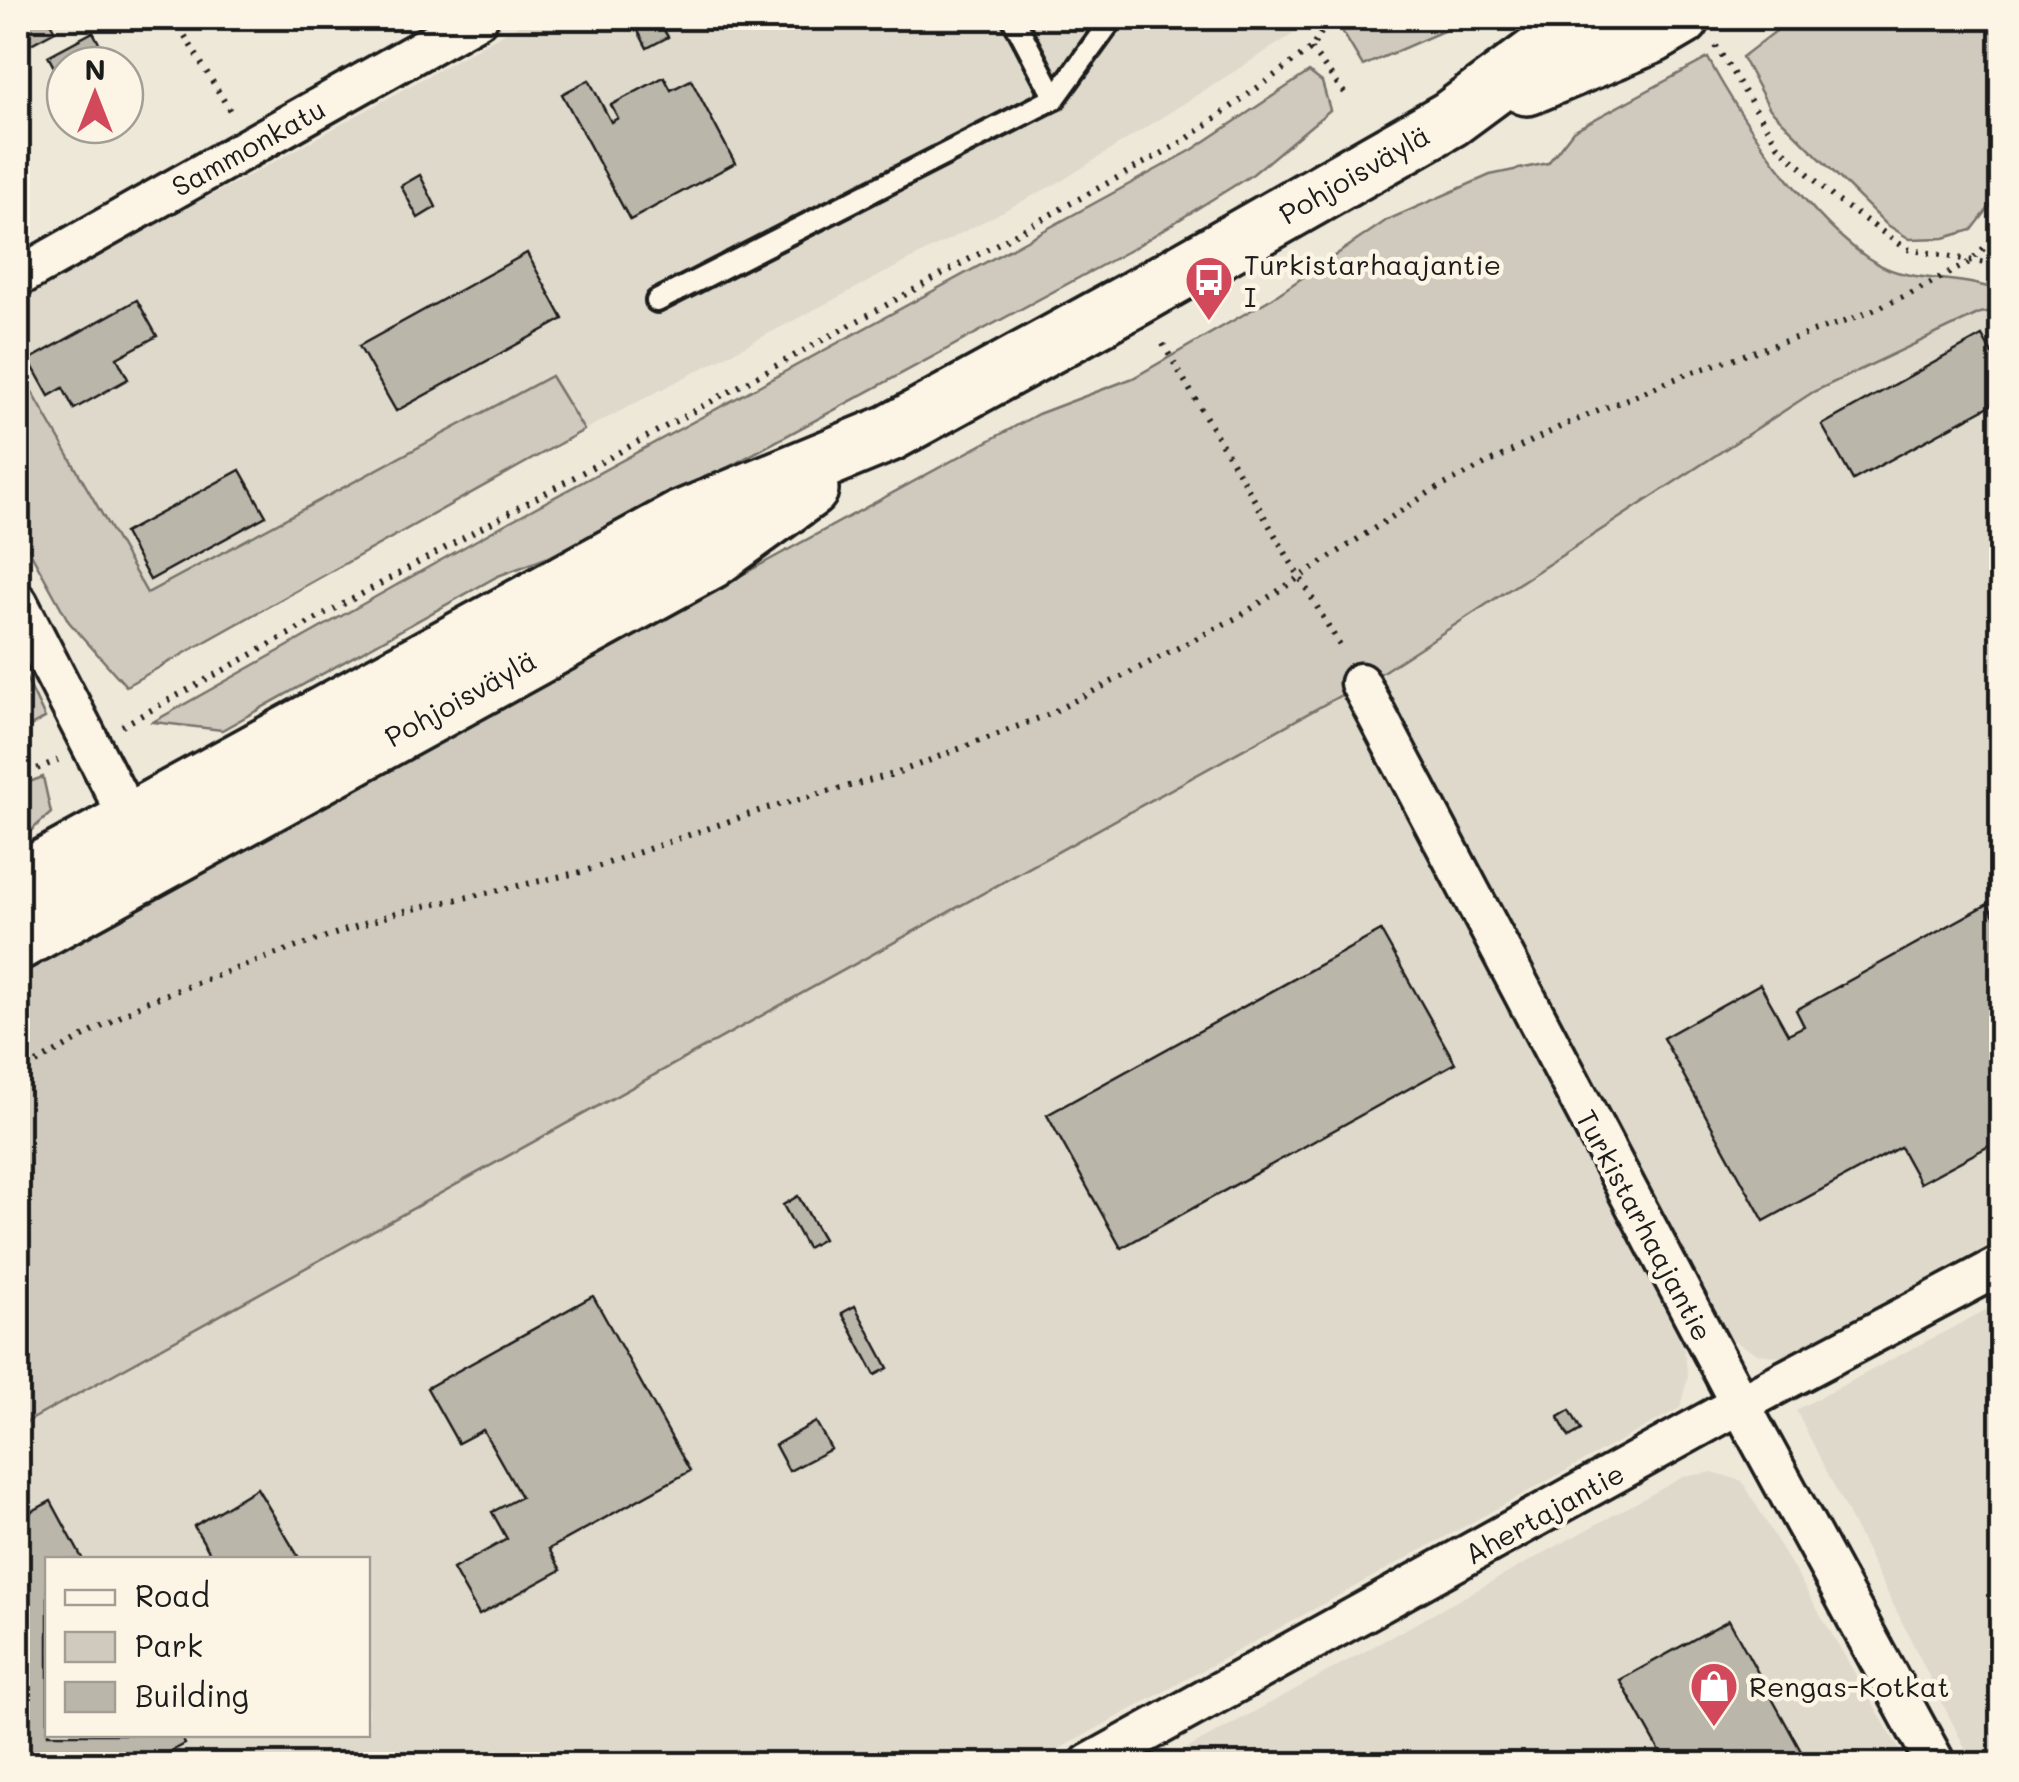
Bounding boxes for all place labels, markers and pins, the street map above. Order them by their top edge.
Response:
place label: Turkistarhaajantie I [1244,246,1501,314]
bus stop icon: Turkistarhaajantie I [1183,254,1235,322]
shop icon: Rengas-Kotkat [1688,1660,1740,1728]
place label: Rengas-Kotkat [1749,1668,1949,1704]

